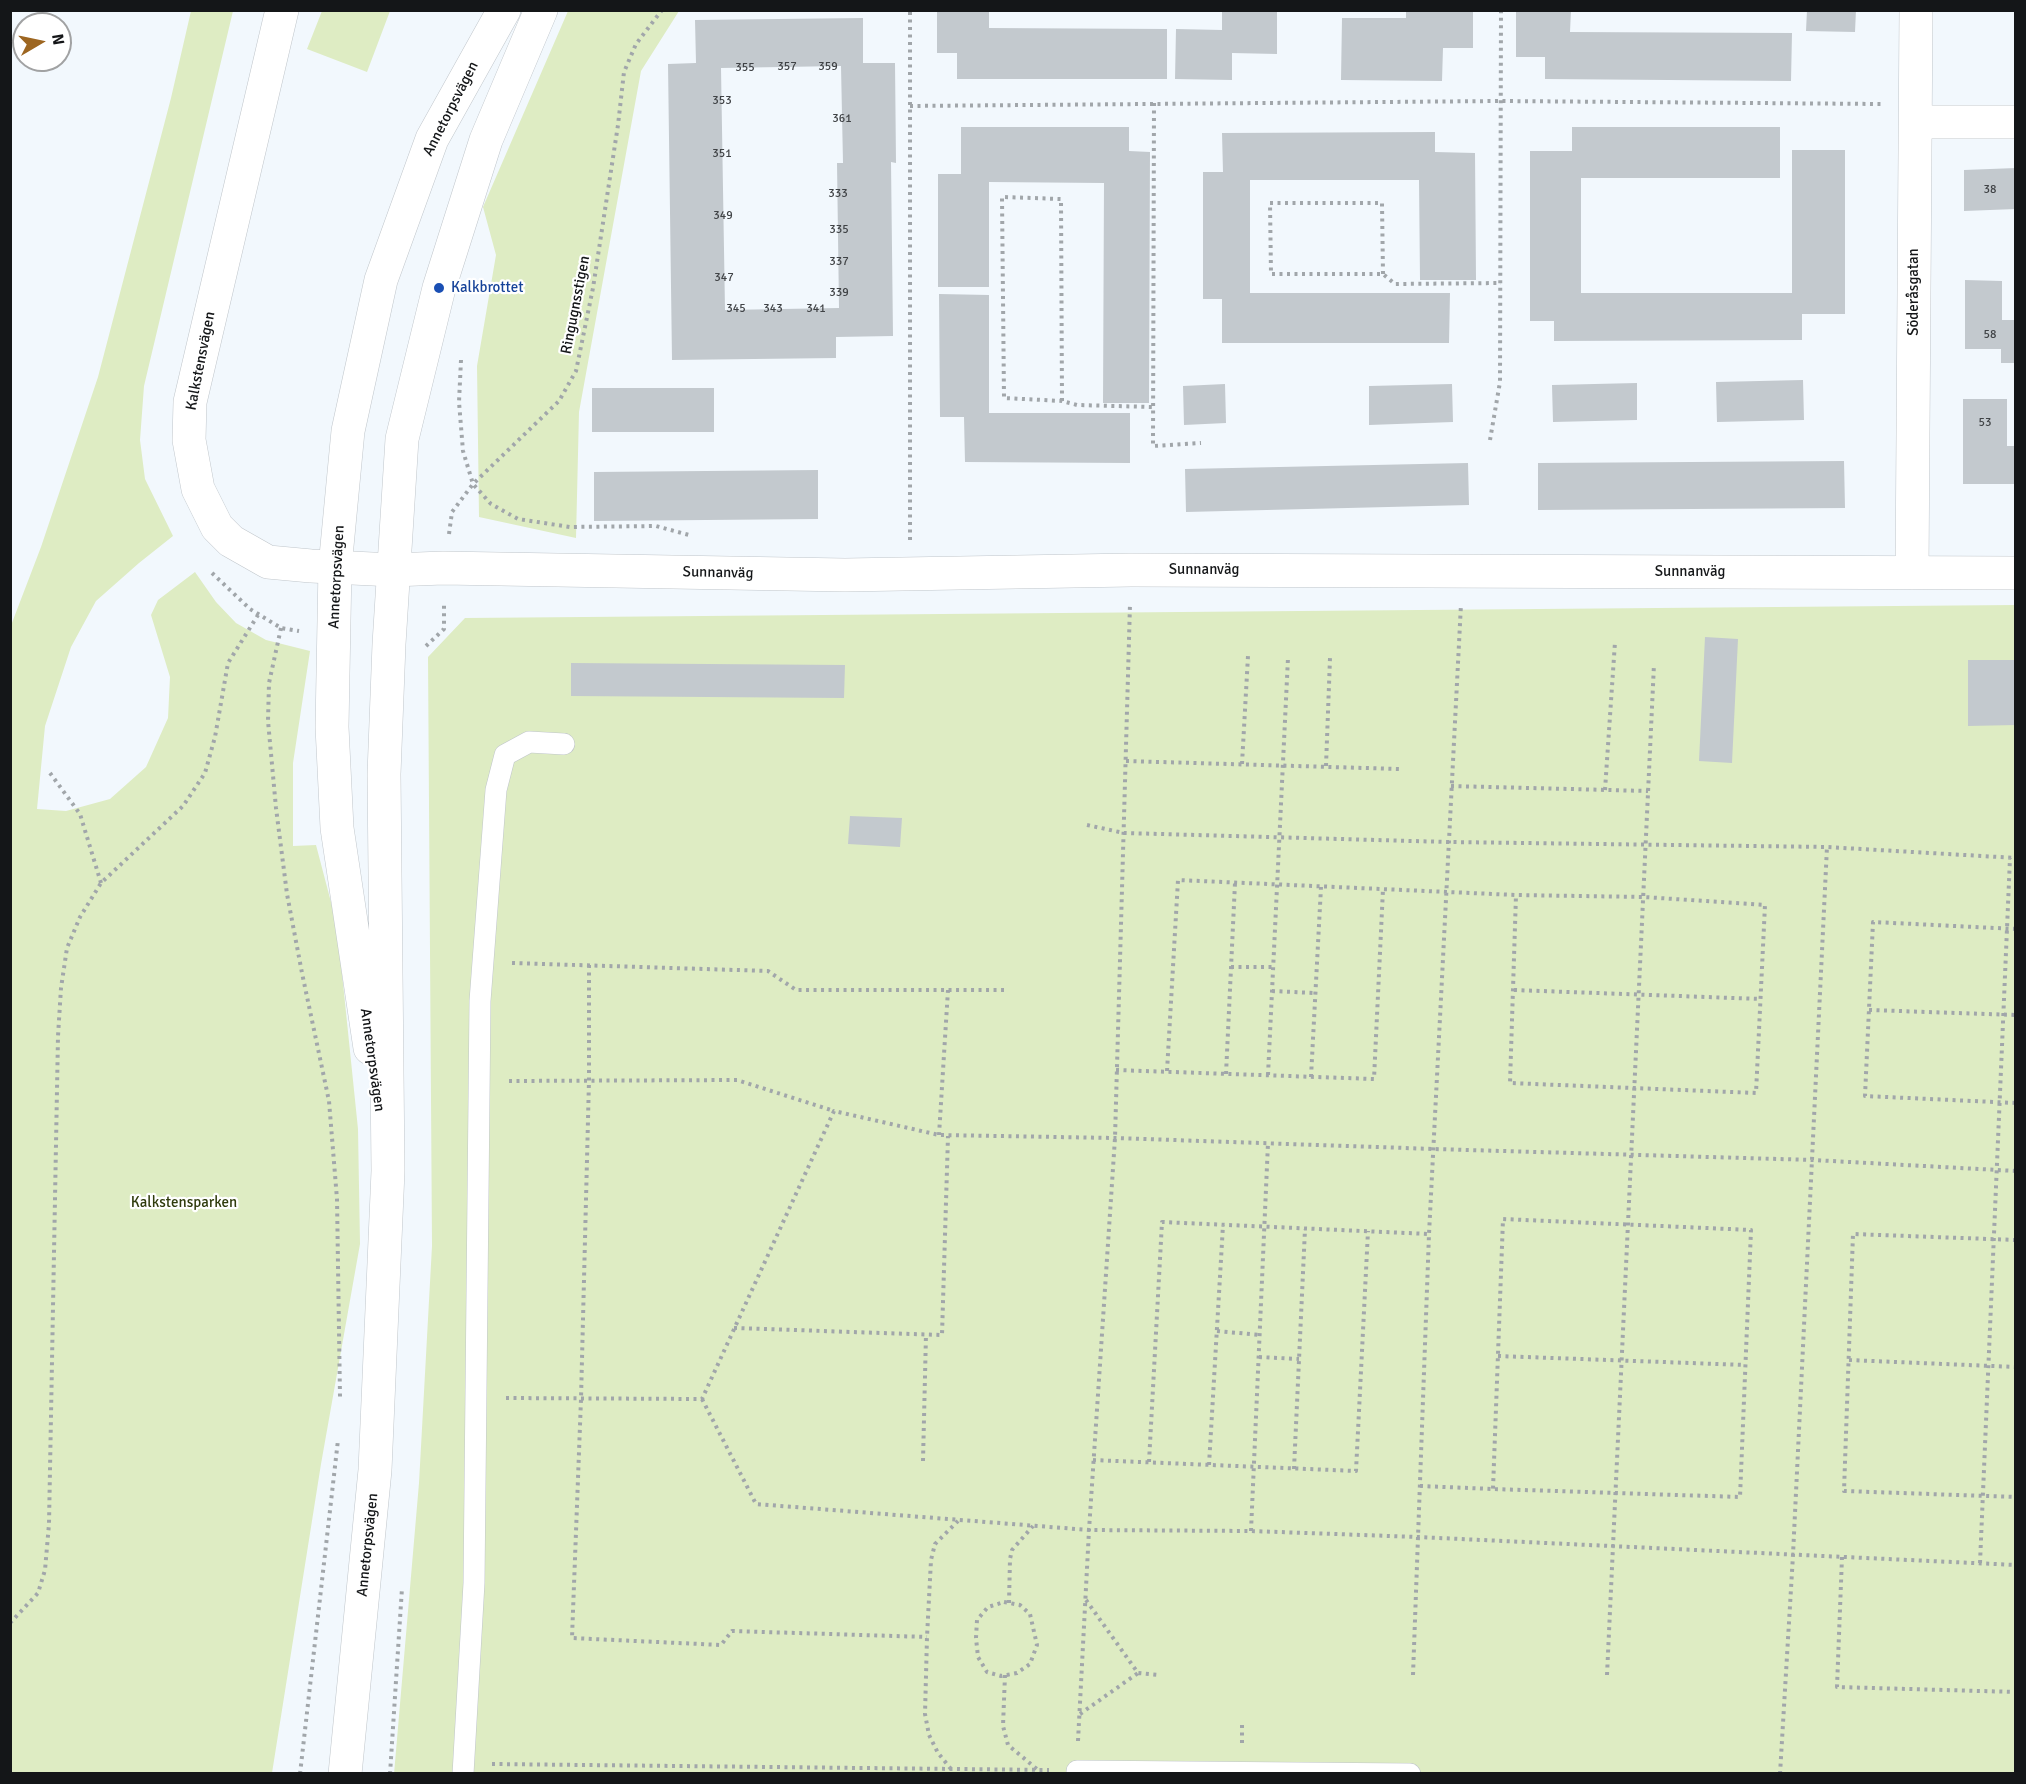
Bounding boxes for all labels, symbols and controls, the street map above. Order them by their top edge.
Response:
north arrow [12,12,72,72]
text: N [47,32,69,47]
street label: Annetorpsvägen [419,59,483,159]
house number: 357 [777,60,797,74]
house number: 359 [818,60,838,74]
house number: 355 [735,61,755,75]
house number: 353 [712,94,732,108]
house number: 361 [832,112,852,126]
house number: 351 [712,147,732,161]
house number: 38 [1984,183,1996,197]
house number: 333 [828,187,848,201]
house number: 349 [713,209,733,223]
house number: 335 [829,223,849,237]
street label: Söderåsgatan [1905,248,1923,336]
street label: Ringugnsstigen [558,254,594,356]
house number: 337 [829,255,849,269]
house number: 347 [714,271,734,285]
place label: Kalkbrottet [451,279,523,297]
marker: Kalkbrottet [432,281,446,295]
house number: 339 [829,286,849,300]
house number: 345 [726,302,746,316]
house number: 343 [763,302,783,316]
house number: 341 [806,302,826,316]
street label: Kalkstensvägen [183,310,219,412]
house number: 58 [1984,328,1996,342]
house number: 53 [1979,416,1991,430]
street label: Annetorpsvägen [325,525,349,629]
street label: Sunnanväg [1169,561,1239,579]
street label: Sunnanväg [682,563,754,583]
street label: Sunnanväg [1655,563,1725,581]
street label: Annetorpsvägen [356,1007,388,1113]
park label: Kalkstensparken [131,1194,237,1212]
street label: Annetorpsvägen [354,1492,382,1598]

